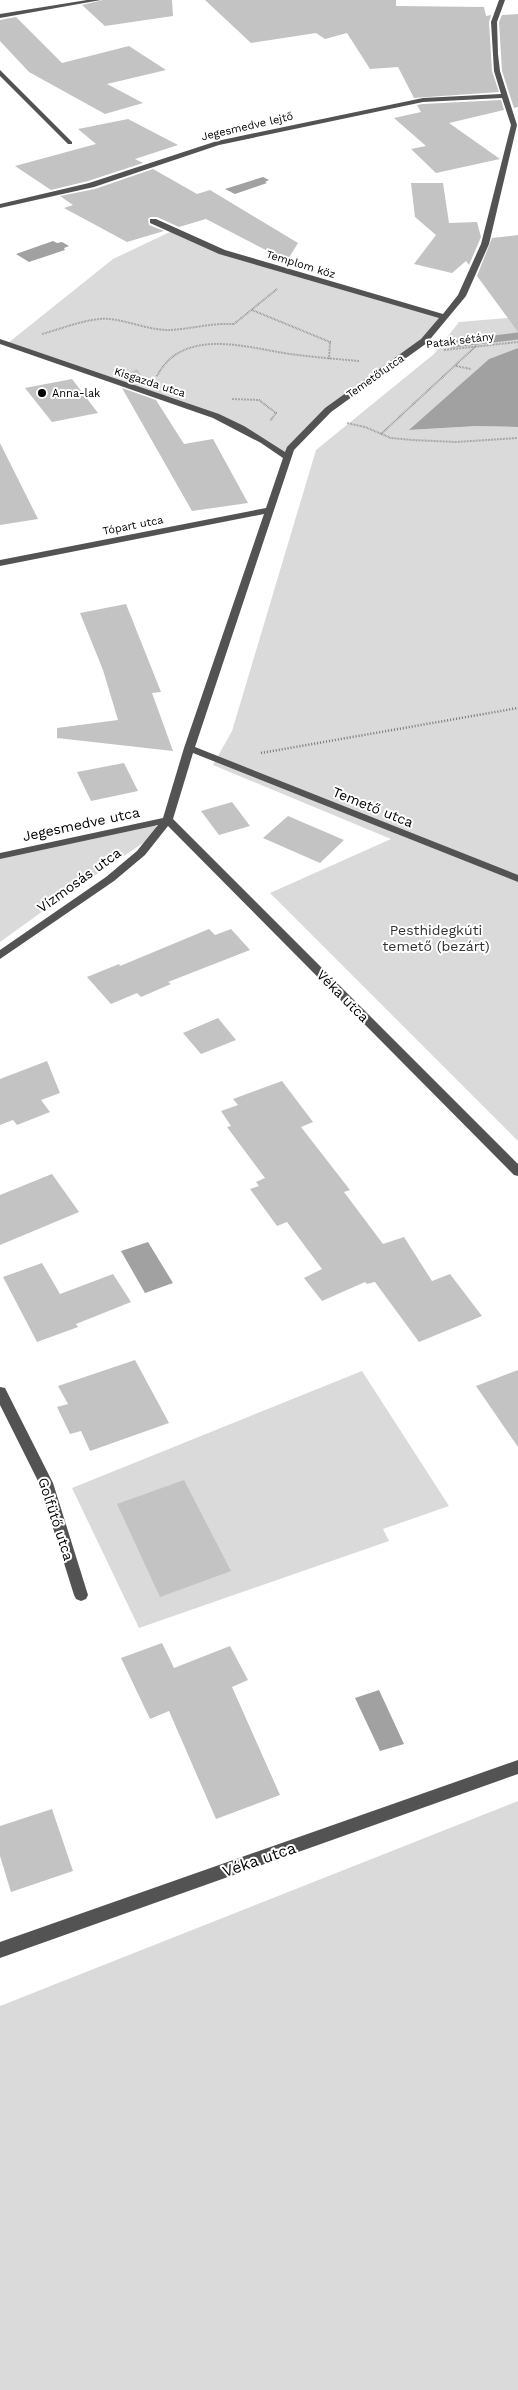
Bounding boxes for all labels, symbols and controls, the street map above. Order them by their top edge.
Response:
street label: Jegesmedve lejtő [200,110,294,143]
street label: Templom köz [265,248,337,281]
street label: Patak sétány [425,330,495,351]
street label: Temető utca [344,352,407,401]
street label: Kisgazda utca [113,365,187,400]
marker: Anna-lak [36,387,48,399]
place label: Anna-lak [52,387,100,400]
street label: Tópart utca [102,513,165,538]
street label: Temető utca [330,784,416,830]
street label: Jegesmedve utca [21,804,141,844]
street label: Vízmosás utca [34,844,124,916]
park label: Pesthidegkúti temető (bezárt) [382,922,490,954]
street label: Véka utca [314,967,372,1025]
street label: Golfütő utca [35,1475,77,1563]
street label: Véka utca [220,1838,298,1881]

